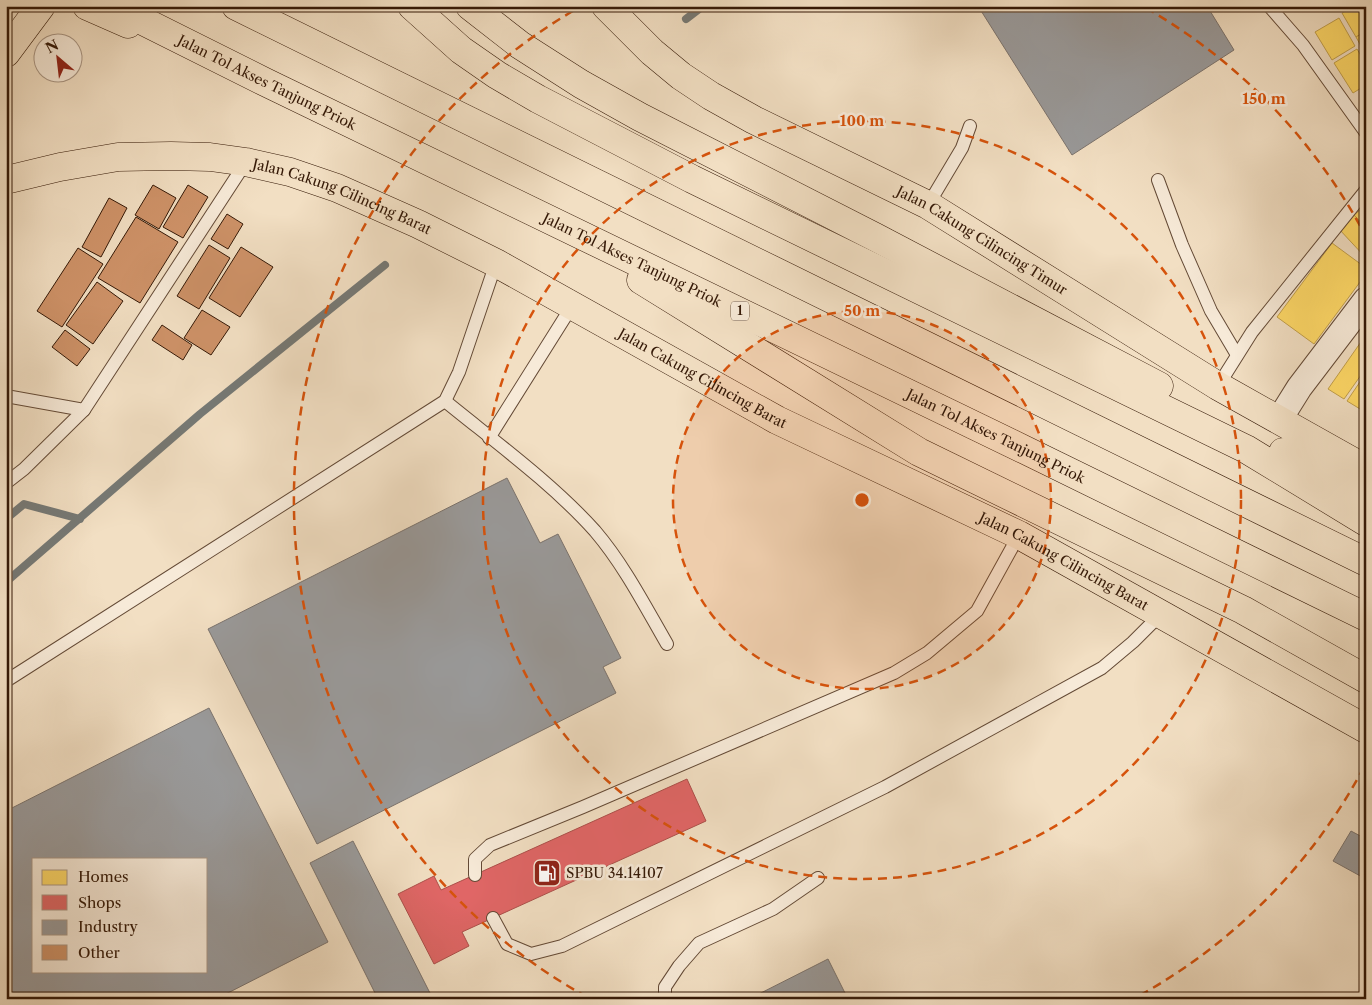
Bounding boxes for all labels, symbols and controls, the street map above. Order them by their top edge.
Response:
street label: Jalan Tol Akses Tanjung Priok [173,30,360,134]
north arrow [32,32,82,82]
text: N [42,36,61,57]
text: 150 m [1242,89,1286,108]
text: 100 m [840,111,884,130]
street label: Jalan Cakung Cilincing Barat [249,154,435,238]
street label: Jalan Cakung Cilincing Timur [892,181,1071,299]
street label: Jalan Tol Akses Tanjung Priok [538,208,726,311]
text: 50 m [844,301,880,320]
road number: 1 [731,302,749,321]
street label: Jalan Cakung Cilincing Barat [613,323,790,432]
street label: Jalan Tol Akses Tanjung Priok [902,384,1089,488]
centre of rings [853,491,871,509]
street label: Jalan Cakung Cilincing Barat [974,507,1152,615]
legend [32,858,208,972]
fuel station icon: SPBU 34.14107 [532,858,562,888]
place label: SPBU 34.14107 [566,864,663,882]
text: Homes [78,867,129,886]
text: Shops [78,893,121,912]
text: Industry [78,917,138,936]
text: Other [78,943,121,962]

